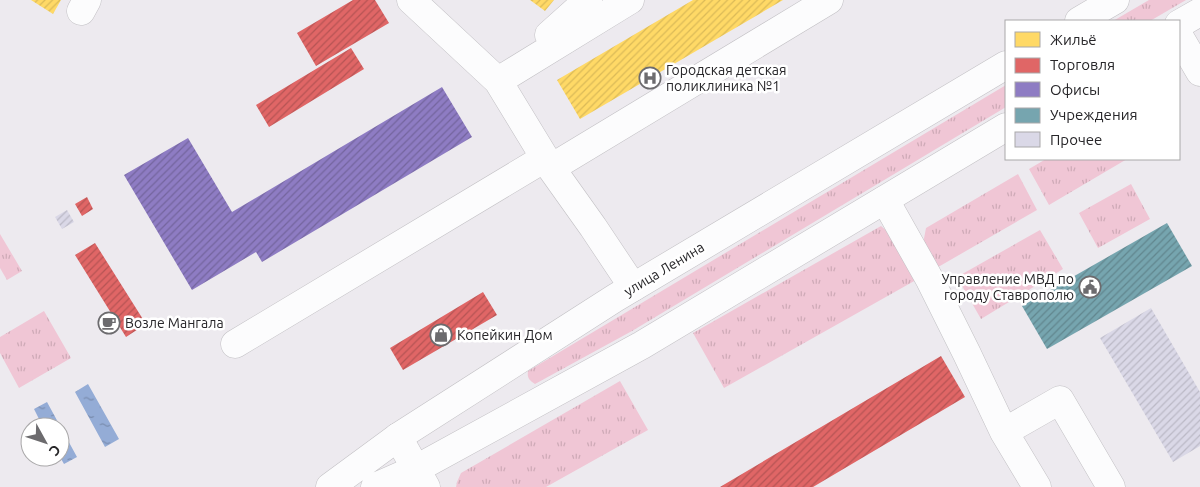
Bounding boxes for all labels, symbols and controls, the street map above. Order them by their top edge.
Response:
legend [1005,20,1180,160]
text: Жильё [1050,31,1097,48]
text: Торговля [1050,56,1115,73]
place label: Городская детская поликлиника №1 [666,62,787,94]
hospital icon: Городская детская поликлиника №1 [638,66,662,90]
text: Офисы [1050,81,1100,98]
text: Учреждения [1050,106,1138,123]
text: Прочее [1050,131,1102,148]
street label: улица Ленина [621,239,707,299]
place label: Управление МВД по городу Ставрополю [942,271,1074,303]
public building icon: Управление МВД по городу Ставрополю [1078,275,1102,299]
cafe icon: Возле Мангала [97,311,121,335]
place label: Возле Мангала [125,315,224,331]
shop icon: Копейкин Дом [429,323,453,347]
place label: Копейкин Дом [457,327,553,343]
north arrow [20,417,70,467]
text: С [46,442,64,459]

